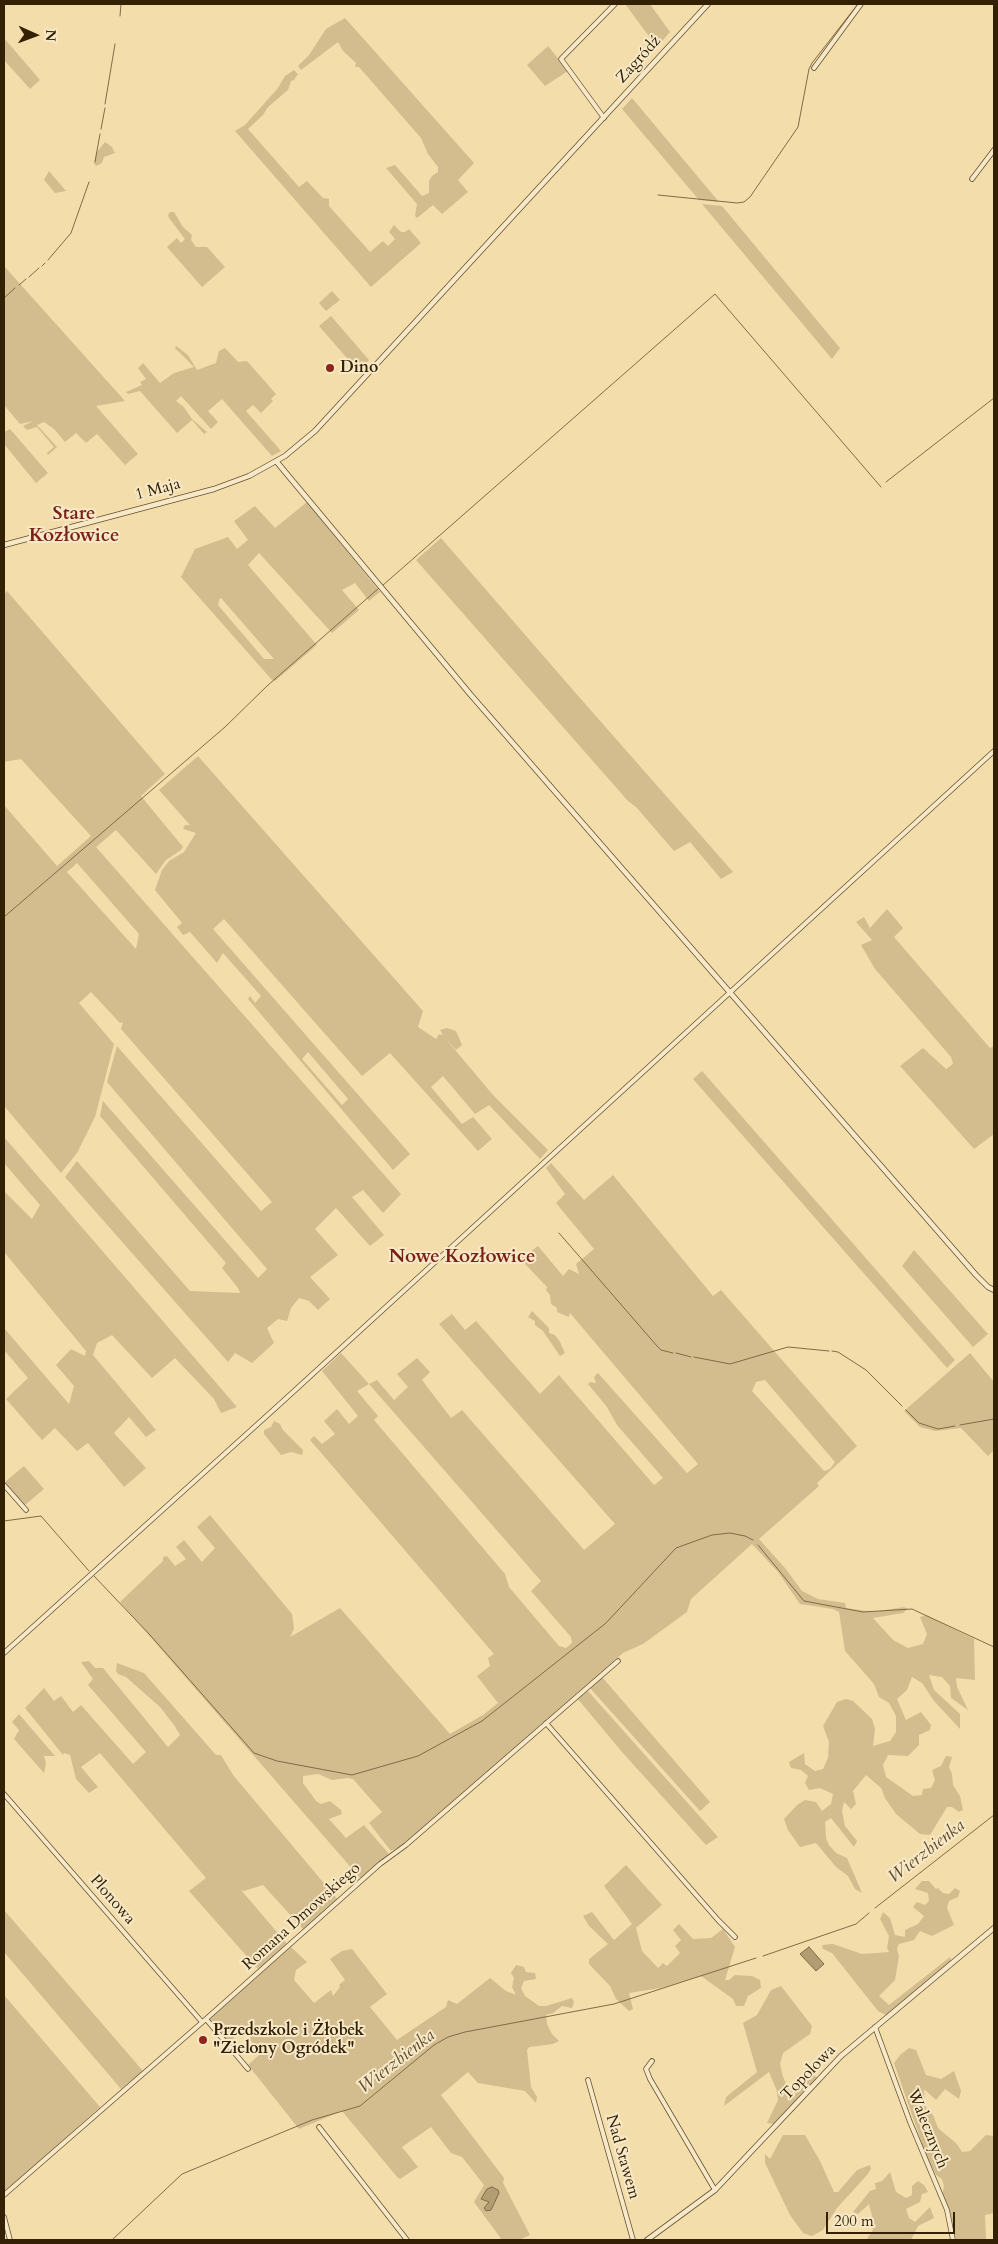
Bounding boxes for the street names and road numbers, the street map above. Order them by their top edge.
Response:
street label: Zagródź [613,32,665,88]
street label: 1 Maja [133,475,183,505]
street label: Romana Dmowskiego [239,1859,365,1975]
street label: Plonowa [85,1871,139,1929]
street label: Topolowa [778,2041,840,2105]
street label: Walecznych [902,2086,952,2172]
street label: Nad Stawem [601,2113,643,2201]

